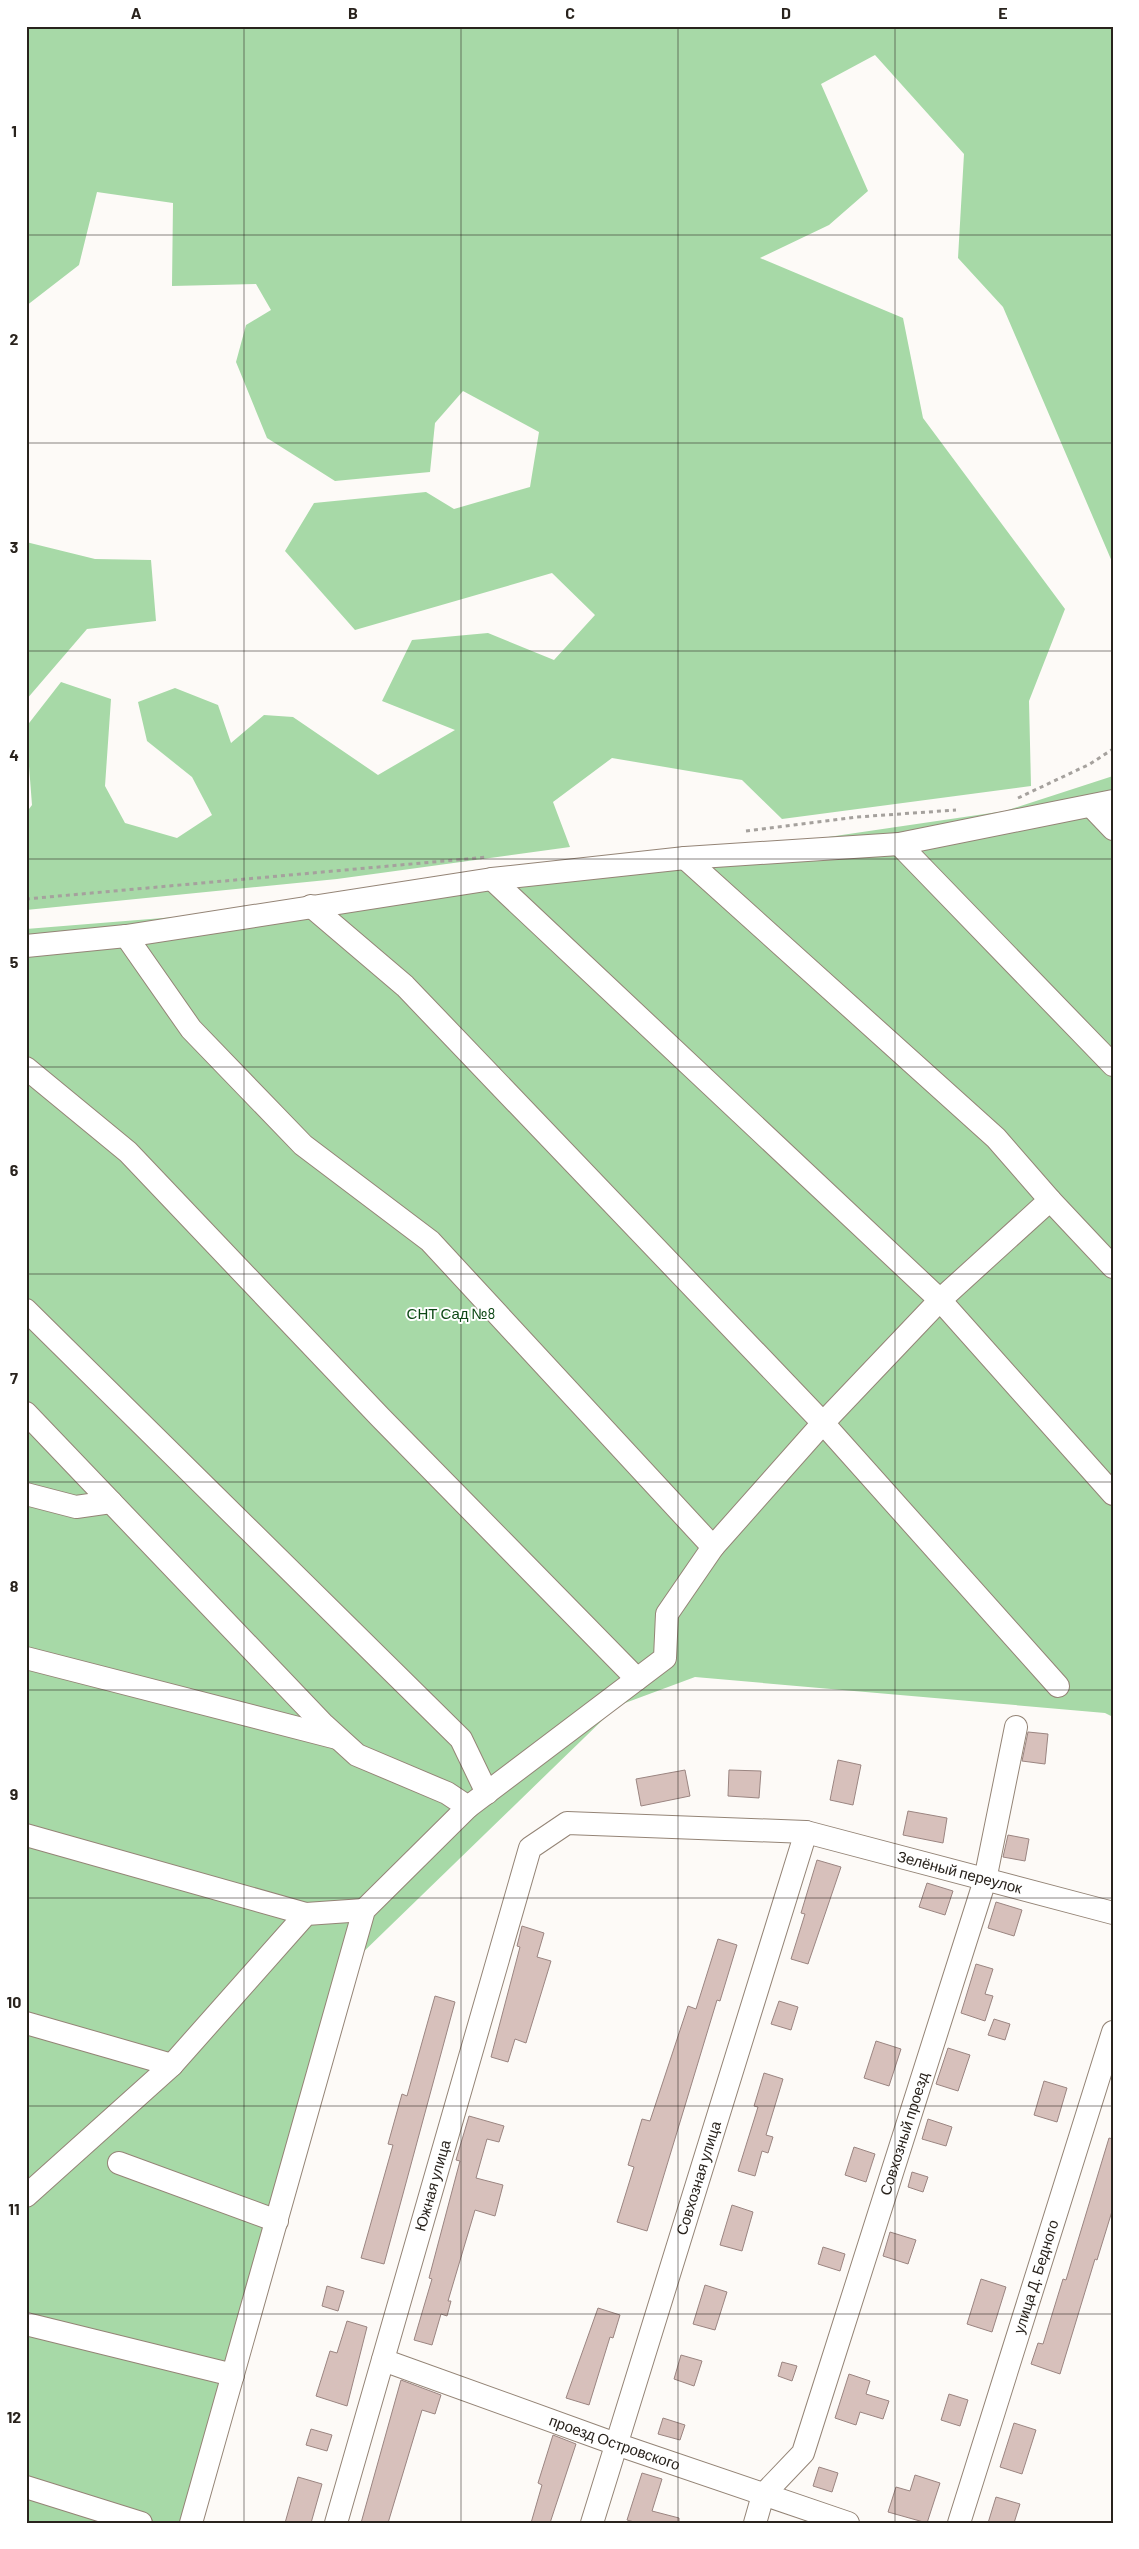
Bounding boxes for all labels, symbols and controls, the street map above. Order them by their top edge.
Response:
text: A [131,3,142,22]
text: B [348,3,358,22]
text: C [565,3,575,22]
text: D [781,3,791,22]
text: E [998,3,1008,22]
text: 1 [11,121,17,140]
text: 2 [10,329,19,348]
text: 3 [10,537,18,556]
text: 4 [9,745,19,764]
text: 5 [10,952,19,971]
text: 6 [10,1160,19,1179]
park label: СНТ Сад №8 [407,1304,495,1322]
text: 7 [10,1368,18,1387]
text: 8 [10,1576,19,1595]
text: 9 [10,1784,18,1803]
street label: Зелёный переулок [895,1846,1025,1897]
text: 10 [7,1992,21,2011]
street label: Совхозный проезд [875,2069,931,2197]
street label: Совхозная улица [672,2118,724,2237]
street label: Южная улица [410,2137,454,2233]
text: 11 [8,2199,20,2218]
street label: улица Д. Бедного [1009,2217,1062,2336]
text: 12 [7,2407,21,2426]
street label: проезд Островского [547,2411,683,2473]

